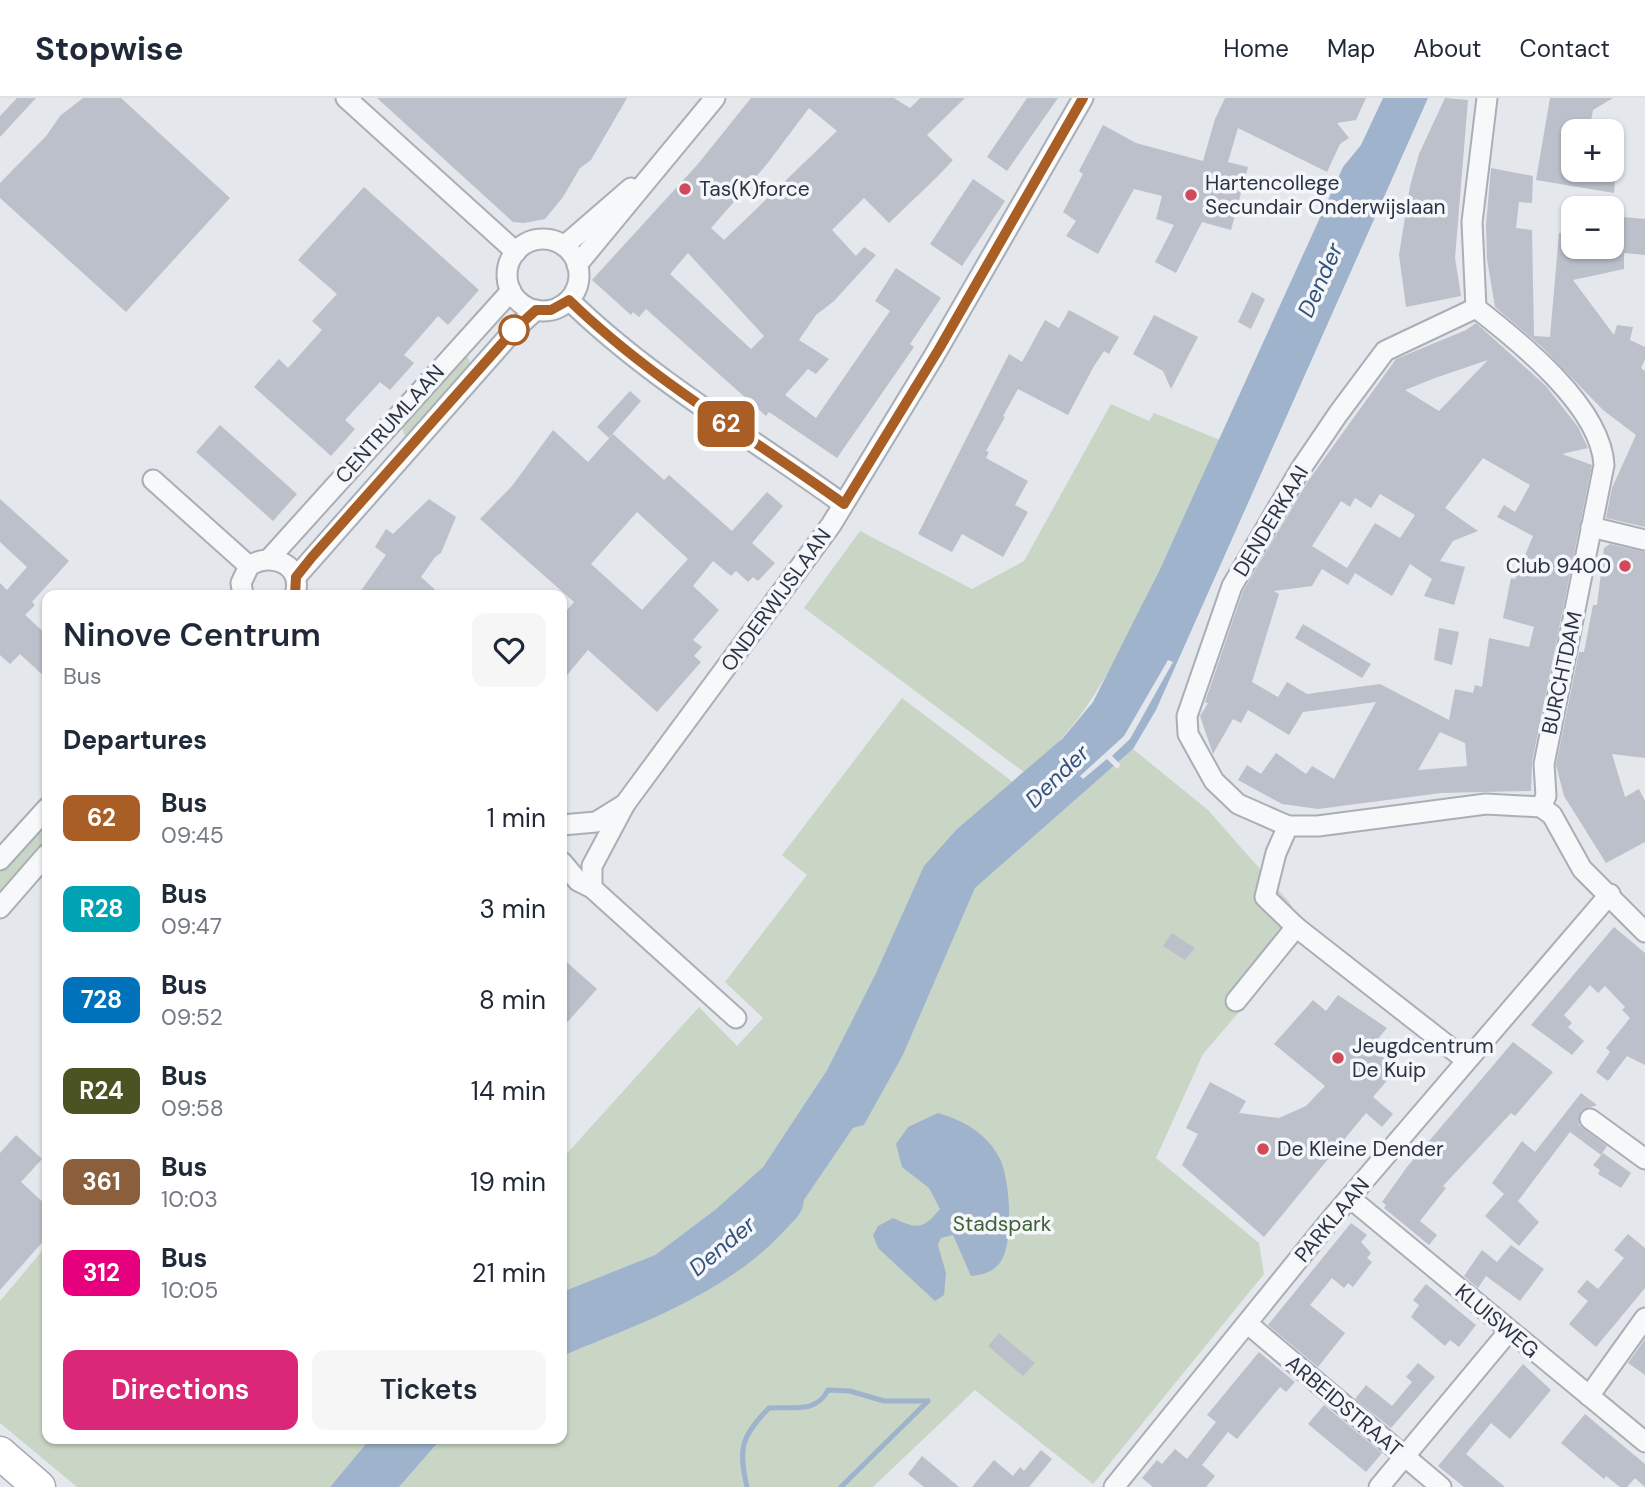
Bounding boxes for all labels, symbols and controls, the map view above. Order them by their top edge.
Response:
text: Stopwise [35,27,184,70]
text: Home [1223,33,1289,64]
text: Map [1327,33,1375,64]
text: About [1413,33,1482,64]
text: Contact [1520,33,1610,64]
map controls [1561,119,1624,259]
button: + [1561,119,1624,182]
place label: Hartencollege Secundair Onderwijslaan [1205,169,1446,221]
place label: Tas(K)force [699,175,810,203]
marker: Tas(K)force [677,181,693,197]
marker: Hartencollege Secundair Onderwijslaan [1183,187,1199,203]
button: − [1561,196,1624,259]
water label: Dender [1290,237,1350,322]
unlabelled marker [499,315,529,345]
street label: CENTRUMLAAN [329,359,451,489]
line badge: 62 [694,401,758,447]
text: 62 [712,408,740,439]
street label: DENDERKAAI [1227,460,1315,582]
street label: ONDERWIJSLAAN [715,523,837,677]
place label: Club 9400 [1506,552,1611,580]
marker: Club 9400 [1617,558,1633,574]
street label: BURCHTDAM [1535,609,1589,737]
text: Ninove Centrum [63,613,321,656]
button: heart [472,613,546,687]
text: Bus [63,661,102,691]
text: Departures [63,723,207,757]
water label: Dender [1018,737,1097,814]
text: Bus [161,786,207,820]
text: 1 min [487,801,546,835]
text: 62 [87,802,116,833]
text: 09:45 [161,820,224,850]
text: Bus [161,877,207,911]
text: 3 min [479,892,546,926]
text: R28 [79,893,124,924]
text: 09:47 [161,911,222,941]
text: Bus [161,968,207,1002]
text: 8 min [479,983,546,1017]
text: 728 [81,984,122,1015]
text: 09:52 [161,1002,223,1032]
place label: Jeugdcentrum De Kuip [1352,1032,1494,1084]
marker: Jeugdcentrum De Kuip [1330,1050,1346,1066]
text: Bus [161,1059,207,1093]
text: 14 min [471,1074,546,1108]
text: R24 [79,1075,124,1106]
text: 09:58 [161,1093,224,1123]
place label: De Kleine Dender [1277,1135,1444,1163]
marker: De Kleine Dender [1255,1141,1271,1157]
text: Bus [161,1150,207,1184]
text: 19 min [470,1165,546,1199]
text: 361 [82,1166,121,1197]
street label: PARKLAAN [1288,1172,1376,1268]
text: 10:03 [161,1184,218,1214]
water label: Dender [682,1208,763,1283]
park label: Stadspark [953,1210,1052,1238]
text: Bus [161,1241,207,1275]
text: 21 min [472,1256,546,1290]
text: 312 [83,1257,120,1288]
text: 10:05 [161,1275,218,1305]
street label: KLUISWEG [1449,1278,1545,1364]
street label: ARBEIDSTRAAT [1280,1349,1408,1463]
button: Directions [63,1350,298,1430]
button: Tickets [312,1350,546,1430]

